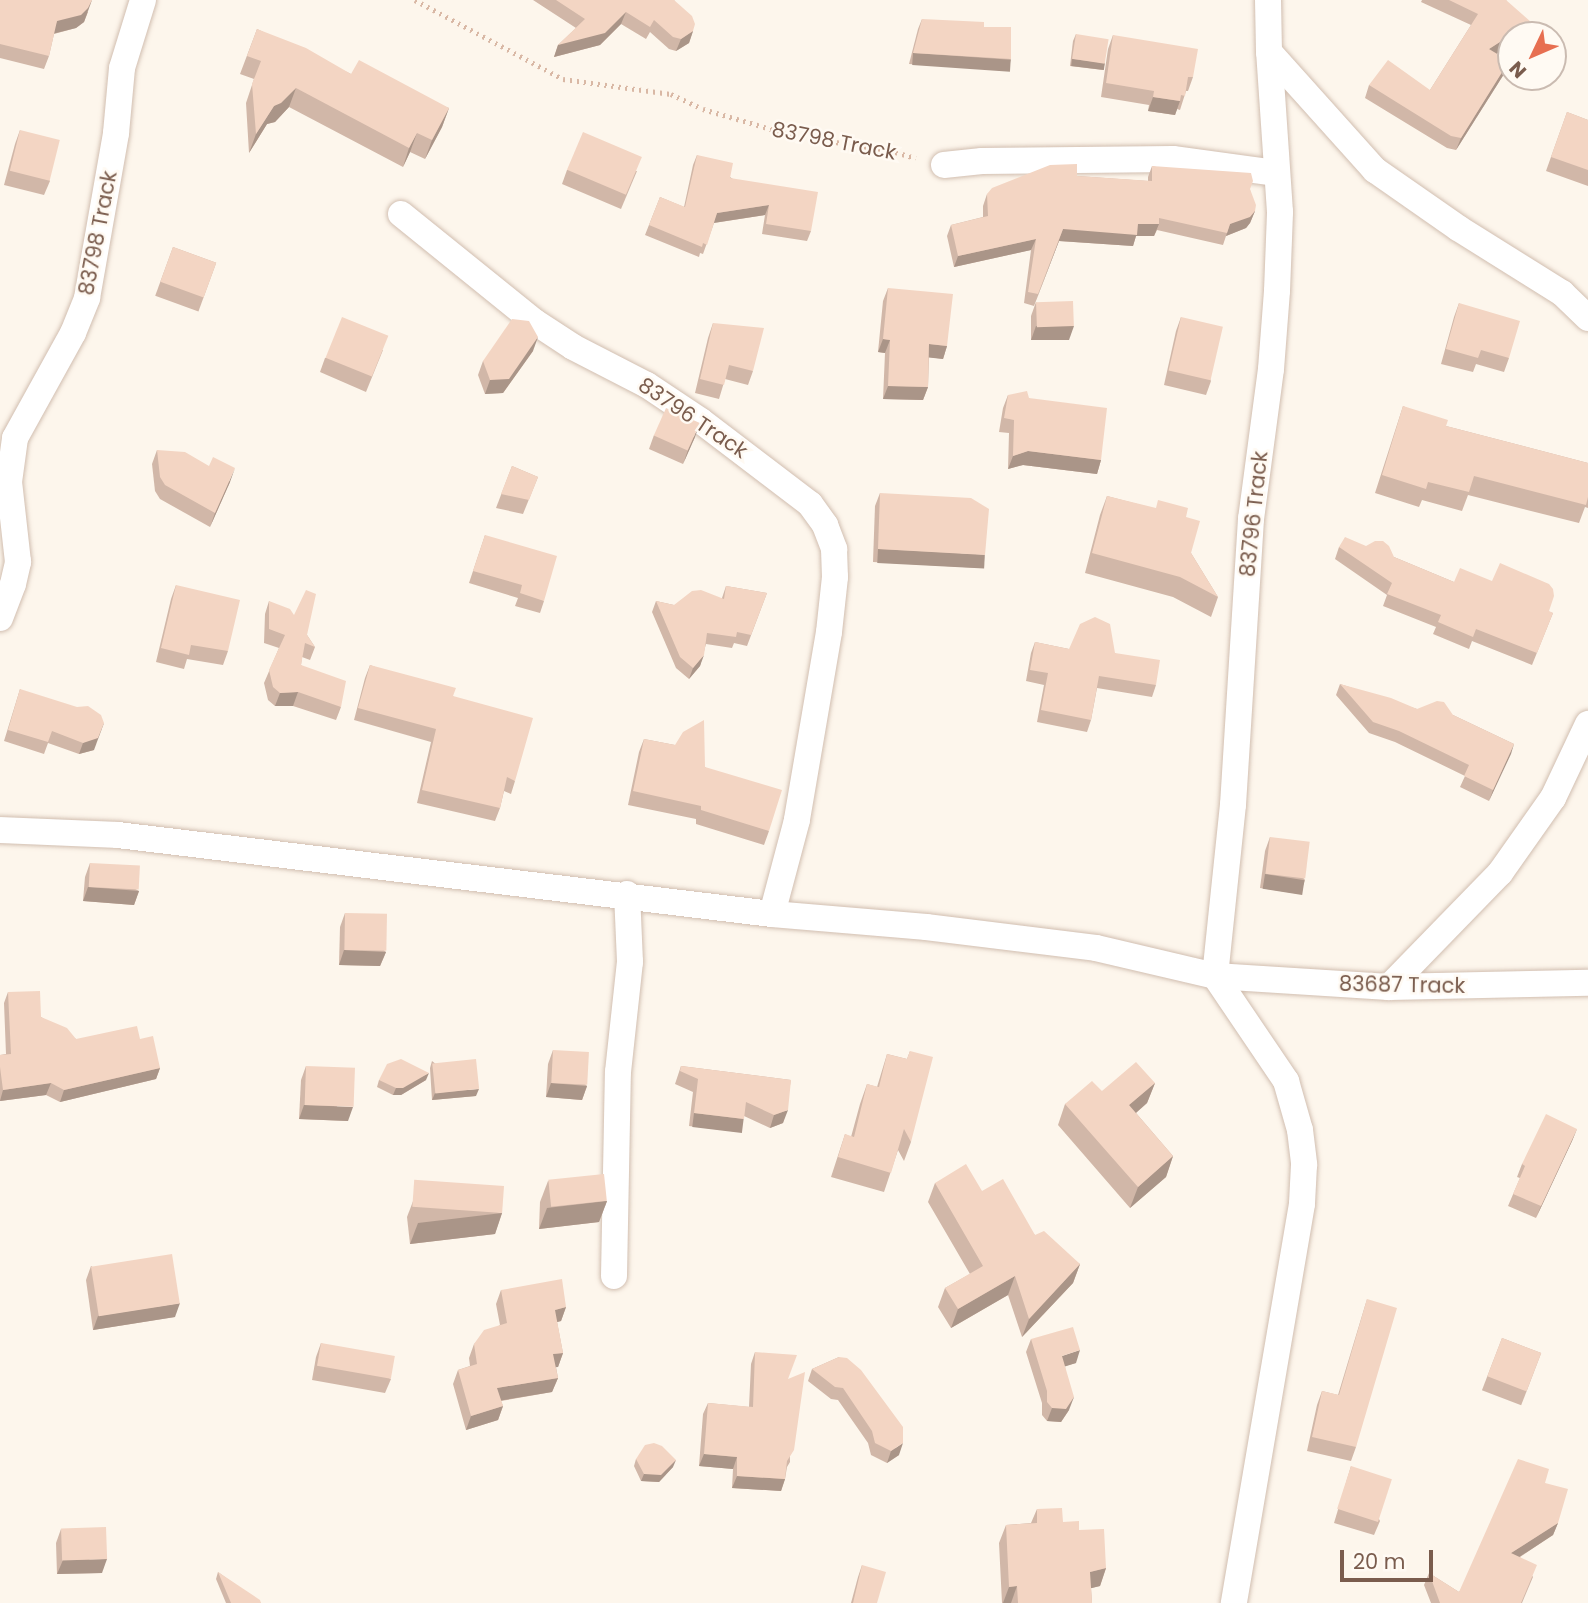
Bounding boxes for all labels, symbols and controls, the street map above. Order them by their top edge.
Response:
north arrow [1497,21,1567,91]
text: N [1503,55,1533,84]
street label: 83798 Track [770,117,898,165]
street label: 83798 Track [74,169,122,297]
street label: 83796 Track [634,372,752,464]
street label: 83796 Track [1235,450,1273,578]
street label: 83687 Track [1339,971,1465,999]
scale bar [1343,1536,1436,1580]
text: 20 m [1353,1547,1406,1576]

